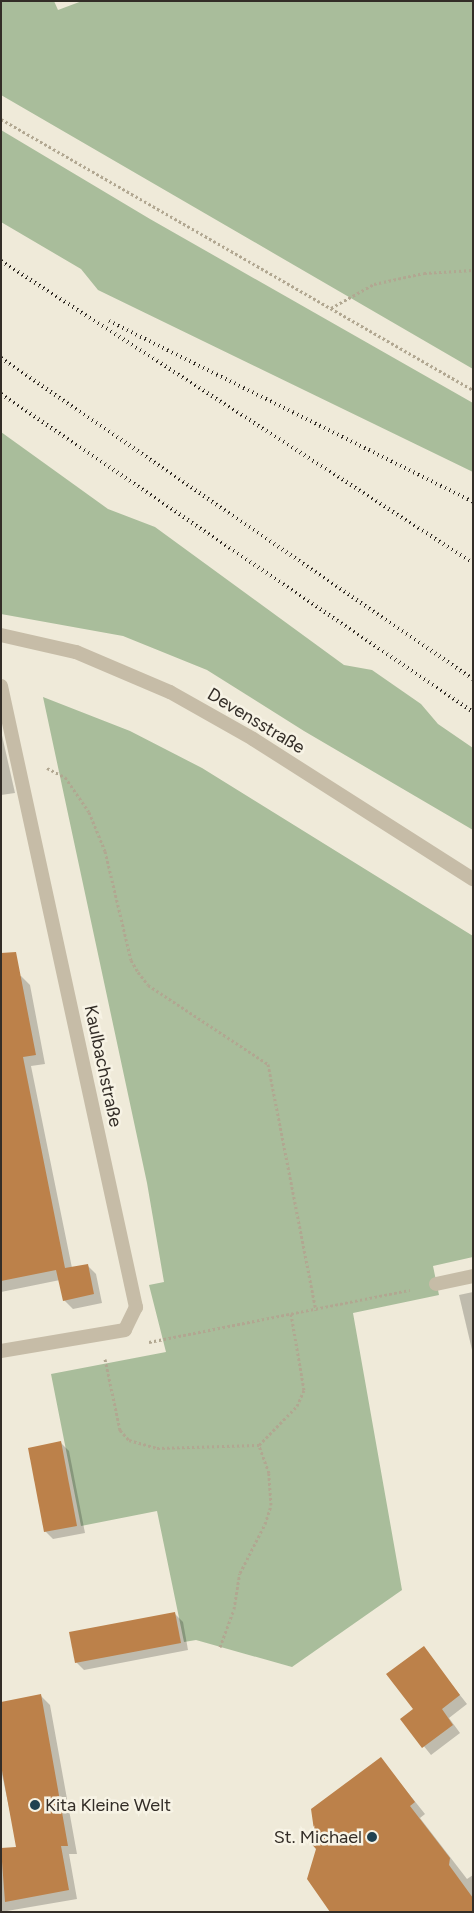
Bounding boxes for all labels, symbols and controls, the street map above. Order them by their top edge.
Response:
street label: Devensstraße [203,683,309,759]
street label: Kaulbachstraße [80,1003,126,1129]
place label: Kita Kleine Welt [45,1794,171,1816]
marker: Kita Kleine Welt [29,1799,41,1811]
place label: St. Michael [274,1826,362,1848]
marker: St. Michael [366,1831,378,1843]

